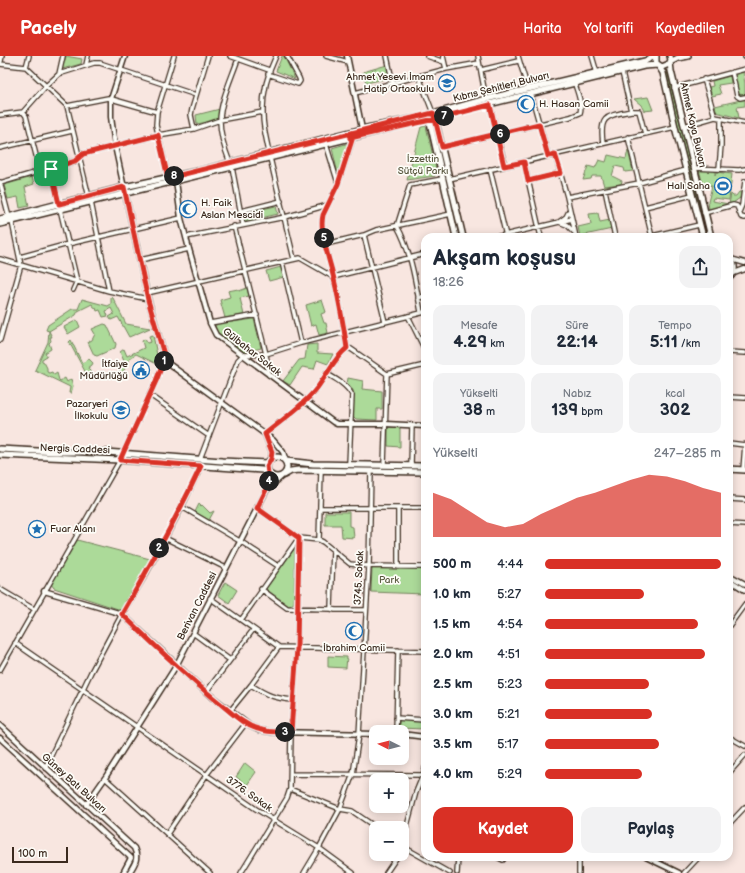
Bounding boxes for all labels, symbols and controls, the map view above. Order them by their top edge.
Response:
text: Pacely [20,17,77,40]
text: Harita [523,20,562,37]
text: Yol tarifi [584,20,633,37]
text: Kaydedilen [655,20,725,37]
street label: Kıbrıs Şehitleri Bulvarı [452,69,550,105]
place label: Ahmet Yesevi İmam Hatip Ortaokulu [346,71,434,95]
school or university icon: Ahmet Yesevi İmam Hatip Ortaokulu [437,73,457,93]
street label: Ahmet Kaya Bulvarı [677,81,709,169]
mosque icon: H. Hasan Camii [516,94,536,114]
place label: H. Hasan Camii [539,98,609,110]
pin: 7 [434,106,454,126]
text: 7 [441,109,447,122]
pin: 6 [490,124,510,144]
text: 6 [497,127,503,140]
pin [34,152,68,186]
park label: İzzettin Sütçü Parkı [398,153,448,177]
icon: arrive [40,158,62,180]
pin: 8 [164,166,184,186]
text: 8 [171,169,177,182]
sports icon: Halı Saha [713,176,733,196]
place label: Halı Saha [667,180,710,192]
place label: H. Faik Aslan Mescidi [201,197,263,221]
mosque icon: H. Faik Aslan Mescidi [178,199,198,219]
pin: 5 [314,228,334,248]
text: 5 [321,231,327,244]
text: Akşam koşusu [433,245,576,272]
button: share [679,246,721,288]
text: 18:26 [433,274,464,290]
text: Mesafe [460,319,498,332]
text: Süre [565,319,589,332]
text: Tempo [658,319,692,332]
street label: Gülbahar Sokak [220,325,284,379]
text: 4.29 [453,332,487,352]
text: 22:14 [556,332,598,352]
text: 5:11 [650,332,678,352]
text: km [487,337,505,350]
text: /km [678,337,700,350]
pin: 1 [154,351,174,371]
text: 1 [162,354,166,367]
place label: İtfaiye Müdürlüğü [80,358,128,382]
public building icon: İtfaiye Müdürlüğü [131,360,151,380]
text: Yükselti [460,387,498,400]
text: Nabız [563,387,591,400]
text: kcal [665,387,685,400]
place label: Pazaryeri İlkokulu [66,398,108,422]
school or university icon: Pazaryeri İlkokulu [111,400,131,420]
text: 38 [463,400,483,420]
text: 139 [551,400,578,420]
text: 302 [660,400,690,420]
text: m [483,405,495,418]
text: bpm [578,405,603,418]
street label: Nergis Caddesi [40,442,110,456]
text: Yükselti [433,445,478,461]
text: 247–285 m [654,445,721,461]
pin: 4 [259,471,279,491]
text: 4 [266,474,272,487]
place icon: Fuar Alanı [27,519,47,539]
place label: Fuar Alanı [50,523,95,535]
pin: 2 [149,538,169,558]
text: 2 [156,541,162,554]
street label: 3745. Sokak [352,550,366,605]
text: 500 m [433,556,471,572]
text: 4:44 [497,556,523,572]
street label: Berivan Caddesi [175,570,219,642]
park label: Park [379,574,399,586]
text: 1.0 km [433,586,471,602]
text: 5:27 [497,586,521,602]
text: 1.5 km [433,616,470,632]
text: 4:54 [497,616,523,632]
mosque icon: İbrahim Camii [344,621,364,641]
place label: İbrahim Camii [323,642,385,654]
text: 2.0 km [433,646,473,662]
text: 4:51 [497,646,520,662]
text: 2.5 km [433,676,473,692]
text: 5:23 [497,676,522,692]
text: 3.0 km [433,706,473,722]
text: 5:21 [497,706,520,722]
pin: 3 [275,722,295,742]
text: 3 [282,725,288,738]
north arrow [369,725,409,765]
map controls [369,725,409,861]
text: 3.5 km [433,736,472,752]
text: 5:17 [497,736,519,752]
street label: Güney Batı Bulvarı [39,751,109,815]
text: 4.0 km [433,766,473,782]
text: 5:29 [497,766,522,782]
button: + [369,773,409,813]
street label: 3776. Sokak [224,774,274,814]
button: Kaydet [433,807,573,853]
button: Paylaş [581,807,721,853]
button: − [369,821,409,861]
scale bar [12,845,68,864]
text: 100 m [18,847,47,860]

